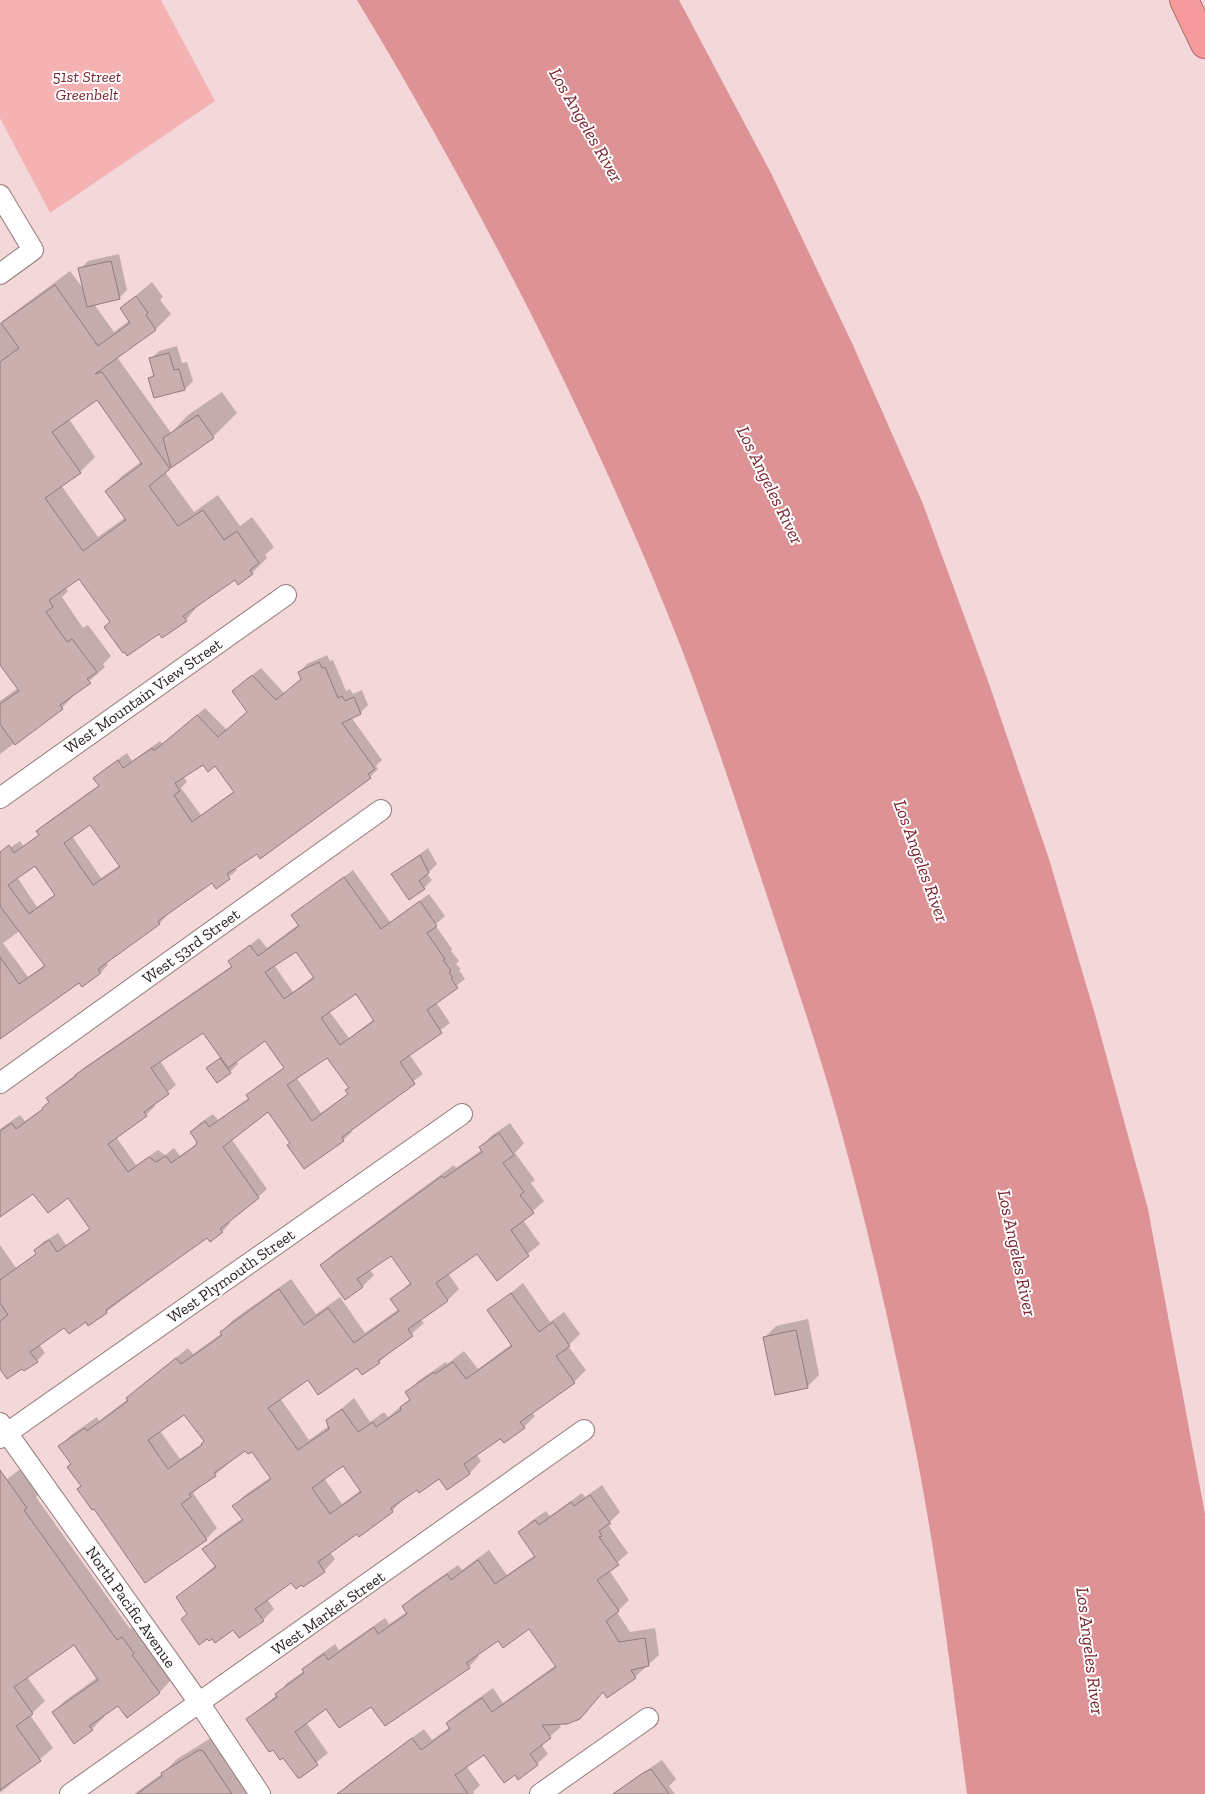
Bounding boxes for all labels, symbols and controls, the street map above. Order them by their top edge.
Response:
water label: Los Angeles River [544,64,628,187]
park label: 51st Street Greenbelt [53,67,122,104]
water label: Los Angeles River [732,423,808,548]
street label: West Mountain View Street [60,634,226,758]
water label: Los Angeles River [889,797,954,926]
street label: West 53rd Street [139,904,243,988]
water label: Los Angeles River [993,1188,1041,1319]
street label: West Plymouth Street [164,1225,298,1327]
street label: North Pacific Avenue [82,1543,180,1671]
street label: West Market Street [268,1567,388,1659]
water label: Los Angeles River [1071,1586,1109,1717]

